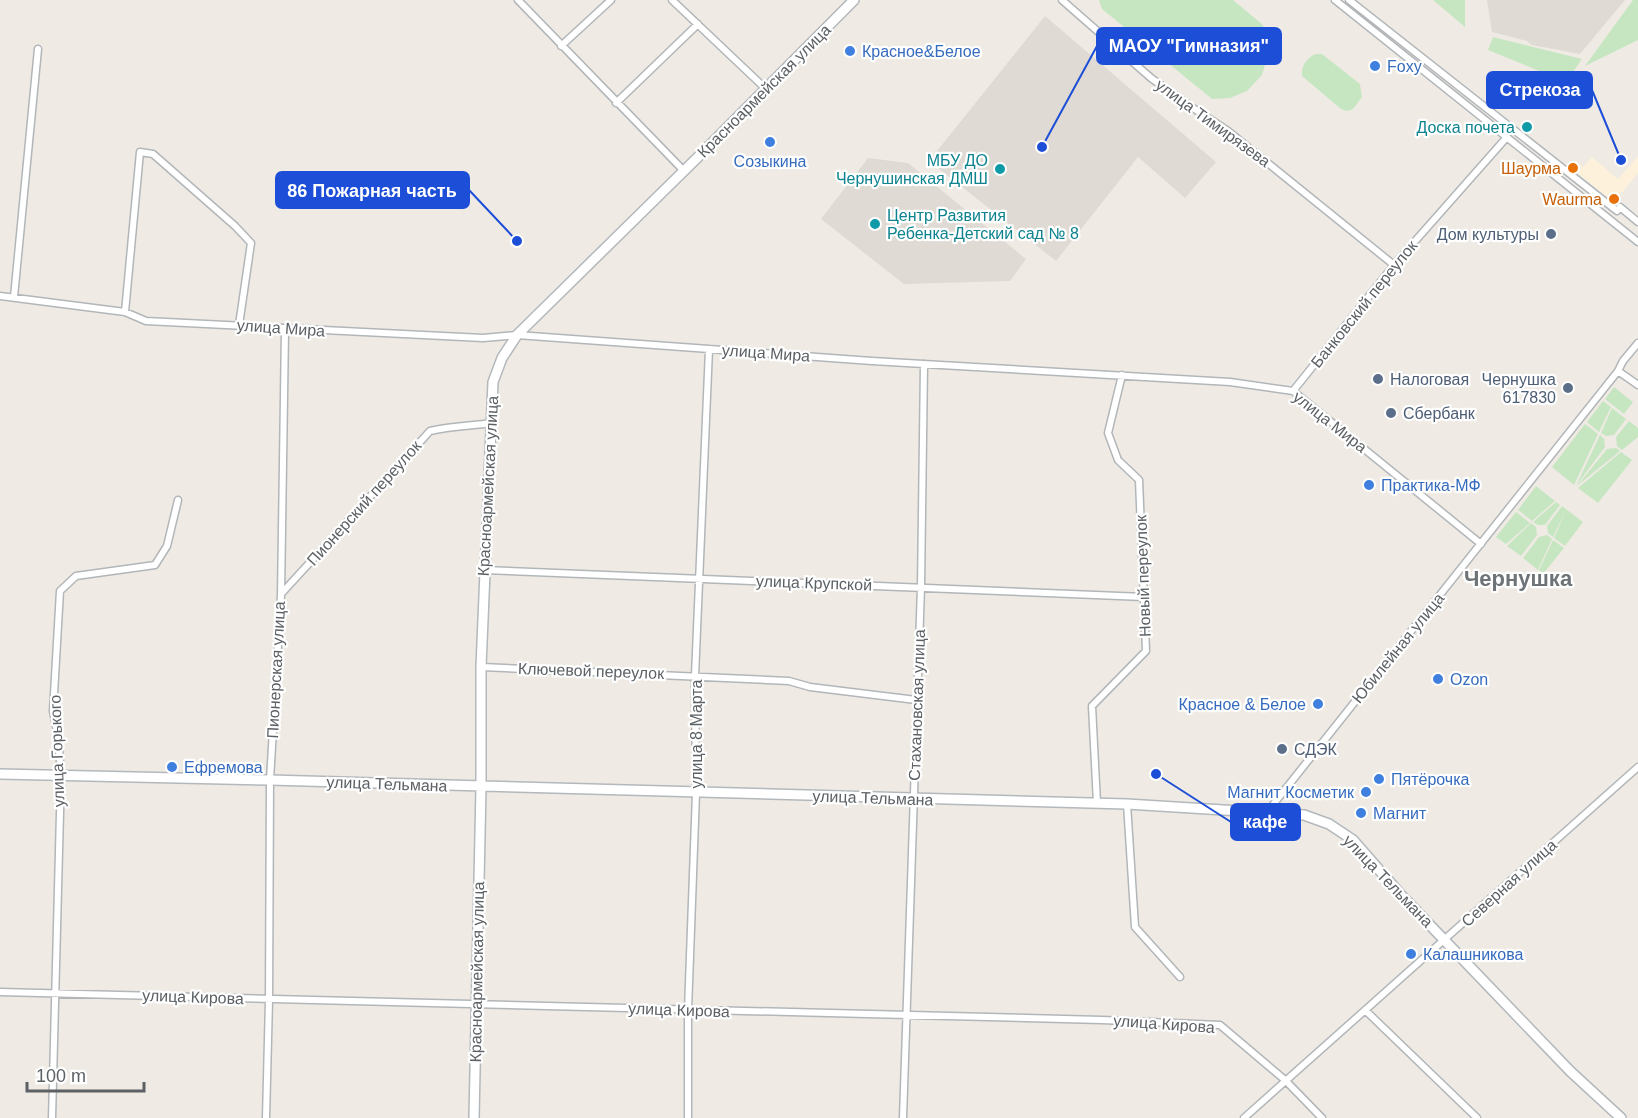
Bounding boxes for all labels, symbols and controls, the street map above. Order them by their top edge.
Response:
street label: Красноармейская улица [694,21,834,161]
callout: МАОУ "Гимназия" [1097,28,1281,64]
text: МАОУ "Гимназия" [1109,36,1269,56]
place label: Красное&Белое [862,43,981,60]
marker: Красное&Белое [843,44,857,58]
place label: Foxy [1387,58,1422,75]
marker: Foxy [1368,59,1382,73]
callout: Стрекоза [1487,72,1592,108]
street label: улица Тимирязева [1153,76,1274,170]
text: Стрекоза [1499,80,1582,100]
place label: Доска почета [1416,119,1515,136]
marker: Доска почета [1520,120,1534,134]
marker: Созыкина [763,135,777,149]
place label: МБУ ДО Чернушинская ДМШ [836,152,988,187]
place label: Созыкина [734,153,806,170]
place label: Шаурма [1501,160,1561,177]
marker: Шаурма [1566,161,1580,175]
marker: МБУ ДО Чернушинская ДМШ [993,162,1007,176]
callout: 86 Пожарная часть [276,172,469,208]
text: 86 Пожарная часть [287,181,457,201]
place label: Waurma [1542,191,1602,208]
marker: Waurma [1607,192,1621,206]
place label: Центр Развития Ребенка-Детский сад № 8 [887,207,1079,242]
marker: Центр Развития Ребенка-Детский сад № 8 [868,217,882,231]
place label: Дом культуры [1437,226,1539,243]
marker: Дом культуры [1544,227,1558,241]
street label: Банковский переулок [1308,236,1421,371]
street label: улица Мира [236,316,326,340]
street label: улица Мира [721,341,811,365]
place label: Налоговая [1390,371,1469,388]
place label: Чернушка 617830 [1482,371,1556,406]
marker: Налоговая [1371,372,1385,386]
marker: Чернушка 617830 [1561,381,1575,395]
street label: улица Мира [1290,388,1370,456]
street label: Красноармейская улица [475,395,501,577]
place label: Сбербанк [1403,405,1476,422]
marker: Сбербанк [1384,406,1398,420]
street label: Пионерский переулок [304,437,425,569]
place label: Практика-МФ [1381,477,1481,494]
marker: Практика-МФ [1362,478,1376,492]
street label: Новый переулок [1132,514,1154,637]
district label: Чернушка [1464,566,1573,591]
street label: улица Крупской [756,572,872,594]
street label: Юбилейная улица [1349,590,1448,706]
street label: Пионерская улица [264,601,288,739]
street label: Стахановская улица [906,629,928,781]
street label: Ключевой переулок [518,660,665,682]
place label: Ozon [1450,671,1488,688]
marker: Ozon [1431,672,1445,686]
street label: улица 8 Марта [688,680,705,788]
street label: улица Горького [47,694,67,808]
place label: Красное & Белое [1179,696,1306,713]
marker: Красное & Белое [1311,697,1325,711]
place label: СДЭК [1294,741,1338,758]
marker: СДЭК [1275,742,1289,756]
place label: Ефремова [184,759,263,776]
marker: Ефремова [165,760,179,774]
place label: Пятёрочка [1391,771,1470,788]
marker: Пятёрочка [1372,772,1386,786]
street label: улица Тельмана [326,773,448,795]
place label: Магнит Косметик [1227,784,1355,801]
marker: Магнит Косметик [1359,785,1373,799]
street label: улица Тельмана [812,787,934,809]
callout: кафе [1231,804,1300,840]
place label: Магнит [1373,805,1427,822]
marker: Магнит [1354,806,1368,820]
text: кафе [1243,812,1287,832]
street label: улица Тельмана [1340,832,1436,930]
street label: Северная улица [1458,836,1560,930]
street label: Красноармейская улица [467,881,487,1063]
place label: Калашникова [1423,946,1523,963]
marker: Калашникова [1404,947,1418,961]
street label: улица Кирова [142,987,244,1007]
street label: улица Кирова [628,1000,730,1020]
street label: улица Кирова [1113,1012,1215,1036]
scale bar [27,1055,144,1093]
text: 100 m [36,1066,86,1086]

